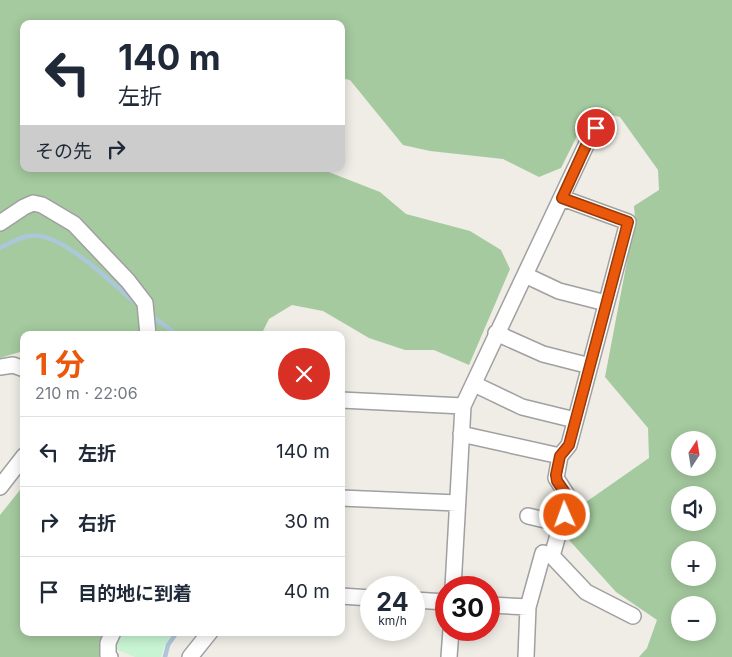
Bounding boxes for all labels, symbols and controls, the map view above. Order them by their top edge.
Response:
text: 140 m [118,36,221,78]
icon: left [35,40,100,105]
text: 左折 [118,83,162,109]
pin [575,107,617,149]
icon: arrive [582,114,610,142]
icon: right [102,135,130,163]
text: その先 [35,140,92,163]
text: 1 分 [35,346,85,382]
button: close [278,348,330,400]
text: 210 m · 22:06 [35,383,138,403]
north arrow [671,431,716,476]
map controls [671,431,716,641]
icon: left [35,438,63,466]
text: 140 m [276,440,330,463]
text: 左折 [78,442,116,465]
button: sound [671,486,716,531]
position arrow [538,488,590,540]
icon: right [35,508,63,536]
text: 30 m [284,510,330,533]
text: 右折 [78,512,116,535]
button: + [671,541,716,586]
speed limit sign: 30 [435,576,500,641]
icon: arrive [35,578,63,606]
text: 40 m [284,580,330,603]
text: 目的地に到着 [78,582,192,605]
text: 24 [376,587,409,617]
button: − [671,596,716,641]
text: km/h [378,613,407,628]

